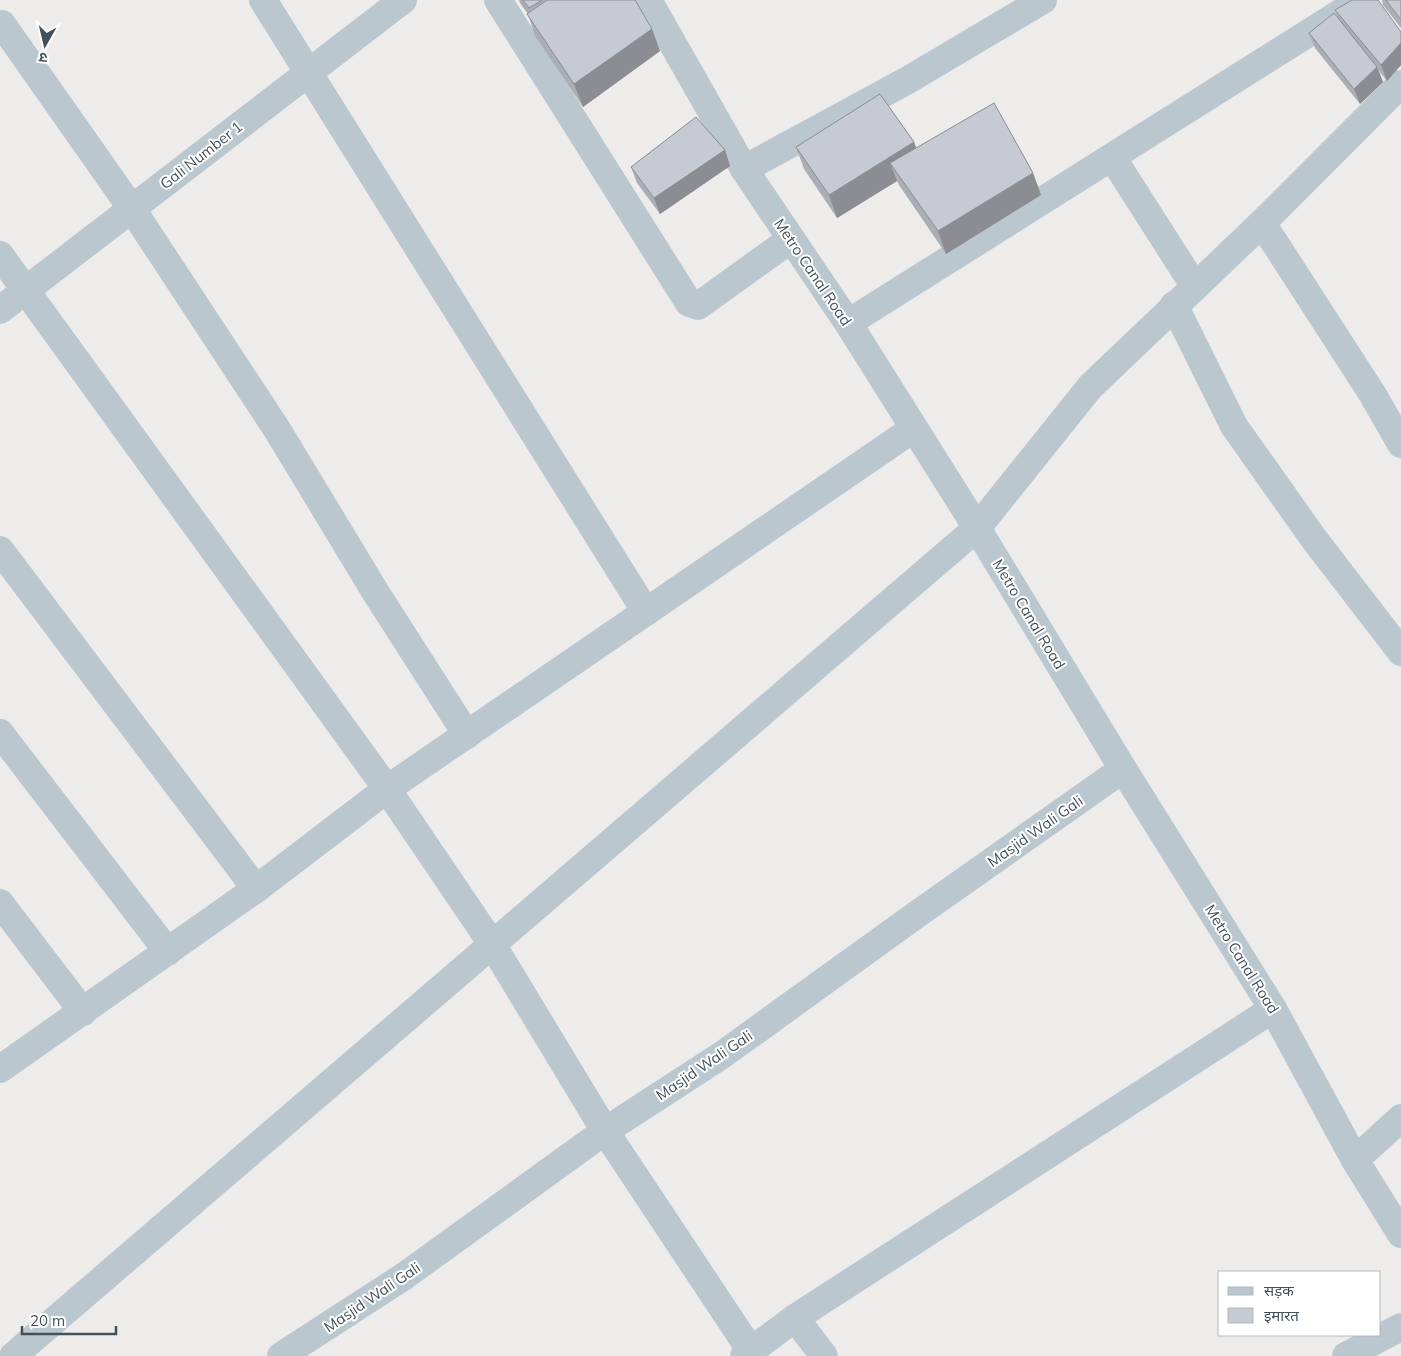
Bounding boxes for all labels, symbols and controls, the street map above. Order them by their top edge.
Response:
north arrow [20,20,70,70]
text: उ [37,48,49,67]
street label: Gali Number 1 [156,117,246,193]
street label: Metro Canal Road [770,215,856,329]
street label: Metro Canal Road [989,555,1069,673]
street label: Masjid Wali Gali [984,791,1086,871]
street label: Metro Canal Road [1201,901,1283,1017]
street label: Masjid Wali Gali [652,1026,756,1104]
street label: Masjid Wali Gali [320,1258,424,1336]
legend [1218,1271,1381,1336]
text: सड़क [1264,1281,1294,1300]
scale bar [22,1304,116,1336]
text: इमारत [1264,1306,1299,1325]
text: 20 m [30,1311,65,1330]

